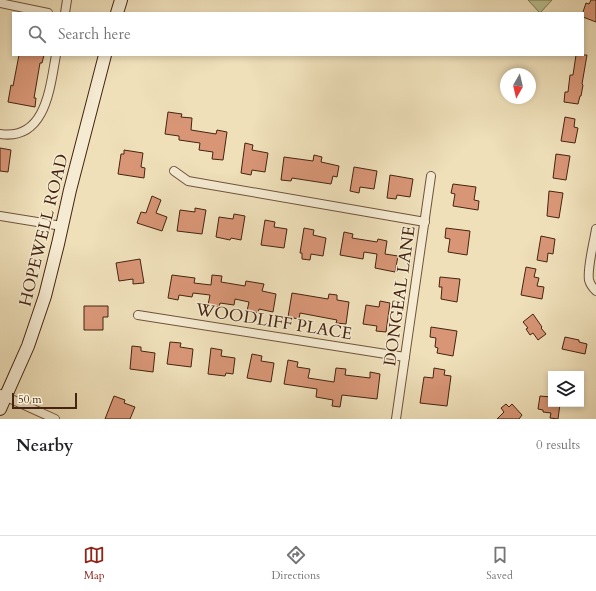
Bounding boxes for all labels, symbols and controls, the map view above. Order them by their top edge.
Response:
search box [12,12,584,56]
icon: search [26,23,48,45]
text: Search here [58,24,131,44]
north arrow [500,68,536,104]
street label: HOPEWELL ROAD [13,151,74,309]
street label: DONGEAL LANE [378,225,421,368]
street label: WOODLIFF PLACE [193,298,354,345]
map controls [548,371,584,407]
button: layers [548,371,584,407]
scale bar [12,391,77,410]
text: 50 m [18,392,42,407]
text: Nearby [16,434,73,457]
text: 0 results [536,436,580,454]
tab: Map [83,544,105,583]
tab: Directions [271,544,320,583]
tab: Saved [486,544,513,583]

